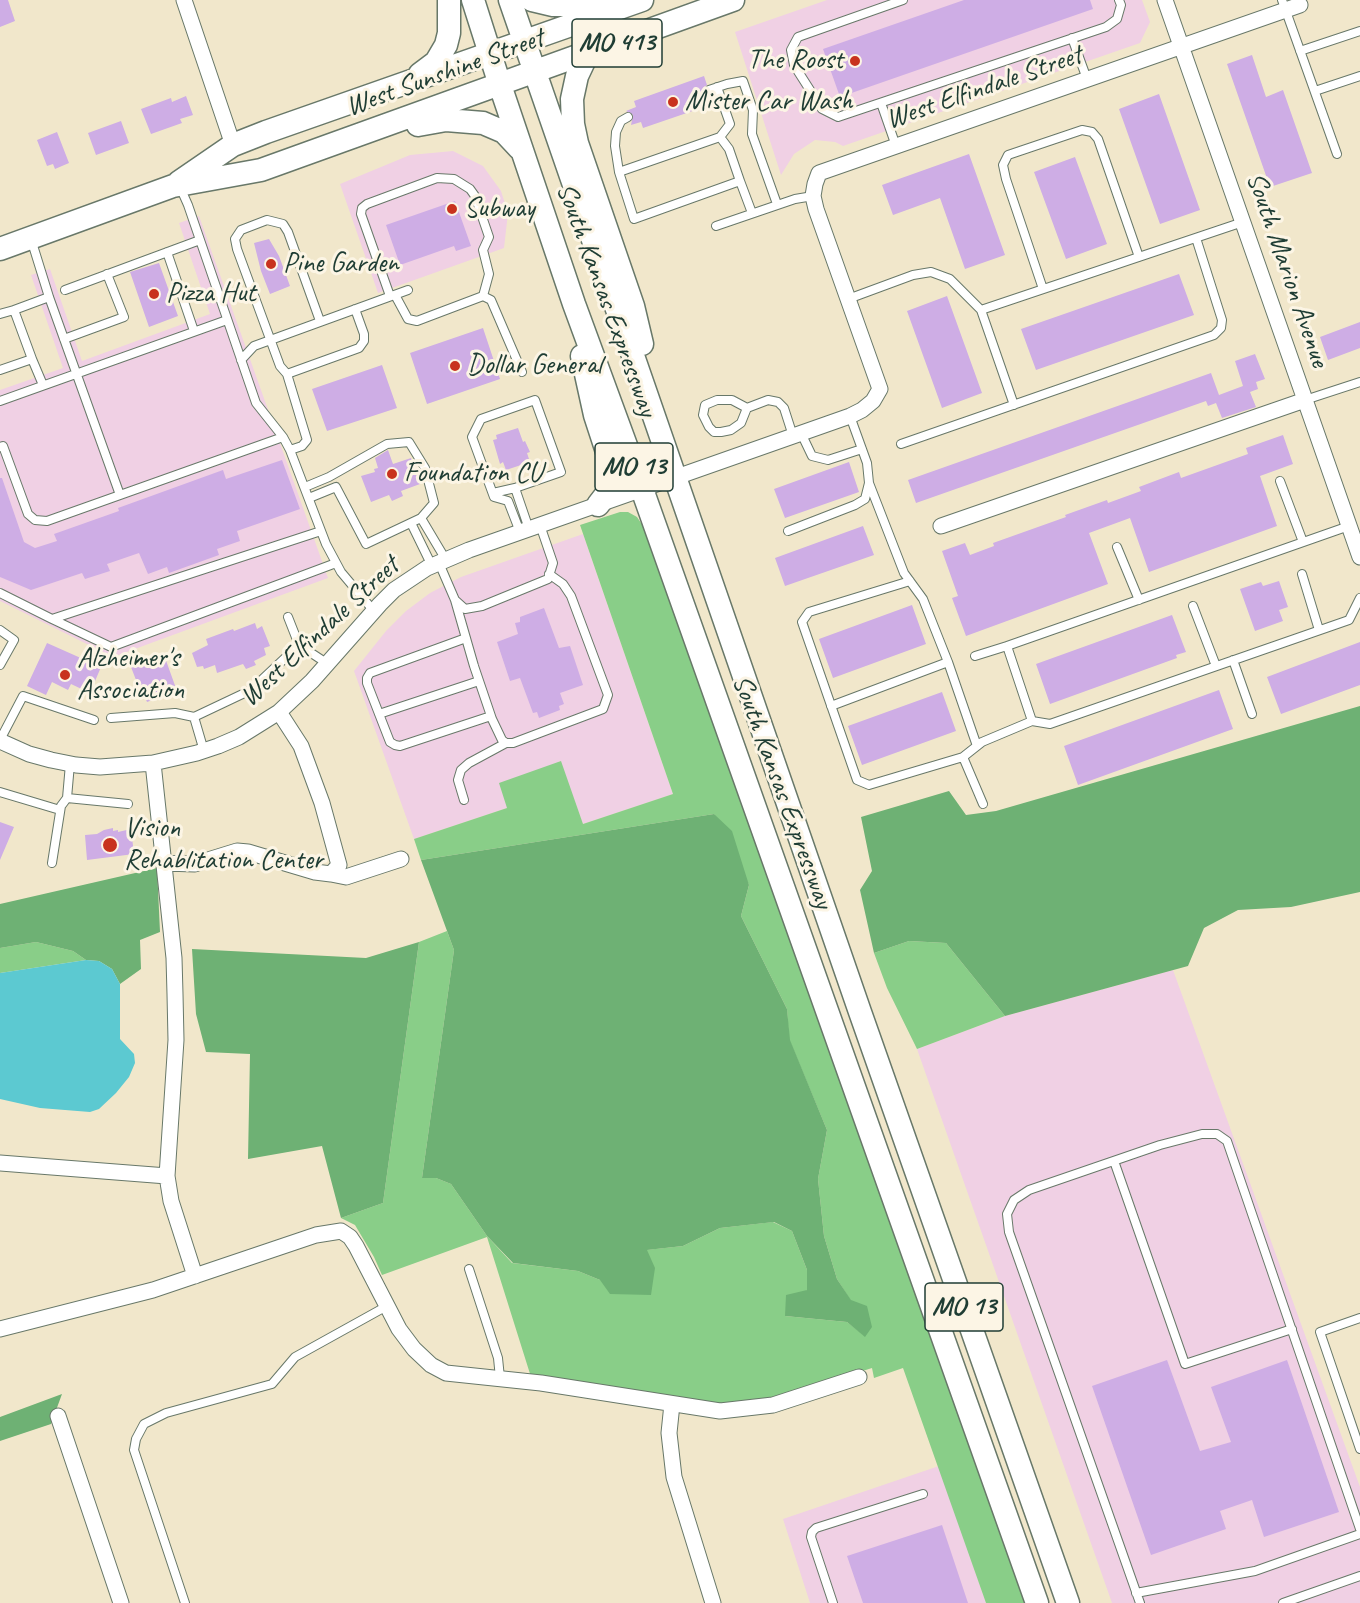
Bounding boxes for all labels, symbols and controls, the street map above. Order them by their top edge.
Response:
road number: MO 413 [572,19,662,67]
street label: West Sunshine Street [341,22,549,124]
street label: West Elfindale Street [882,39,1086,137]
place label: The Roost [747,44,843,78]
marker: The Roost [848,54,862,68]
place label: Mister Car Wash [685,85,852,119]
marker: Mister Car Wash [666,95,680,109]
street label: South Marion Avenue [1238,168,1336,372]
street label: South Kansas Expressway [548,179,664,421]
place label: Subway [464,192,535,226]
marker: Subway [445,202,459,216]
place label: Pine Garden [283,247,399,281]
marker: Pine Garden [264,257,278,271]
place label: Pizza Hut [166,277,256,311]
marker: Pizza Hut [147,287,161,301]
place label: Dollar General [467,349,602,383]
marker: Dollar General [448,359,462,373]
road number: MO 13 [595,443,673,491]
place label: Foundation CU [404,457,542,491]
marker: Foundation CU [385,467,399,481]
street label: West Elfindale Street [234,550,406,714]
place label: Alzheimer's Association [77,642,184,708]
marker: Alzheimer's Association [58,668,72,682]
street label: South Kansas Expressway [724,671,840,913]
place label: Vision Rehablitation Center [124,812,323,878]
marker: Vision Rehablitation Center [101,836,119,854]
road number: MO 13 [925,1283,1003,1331]

